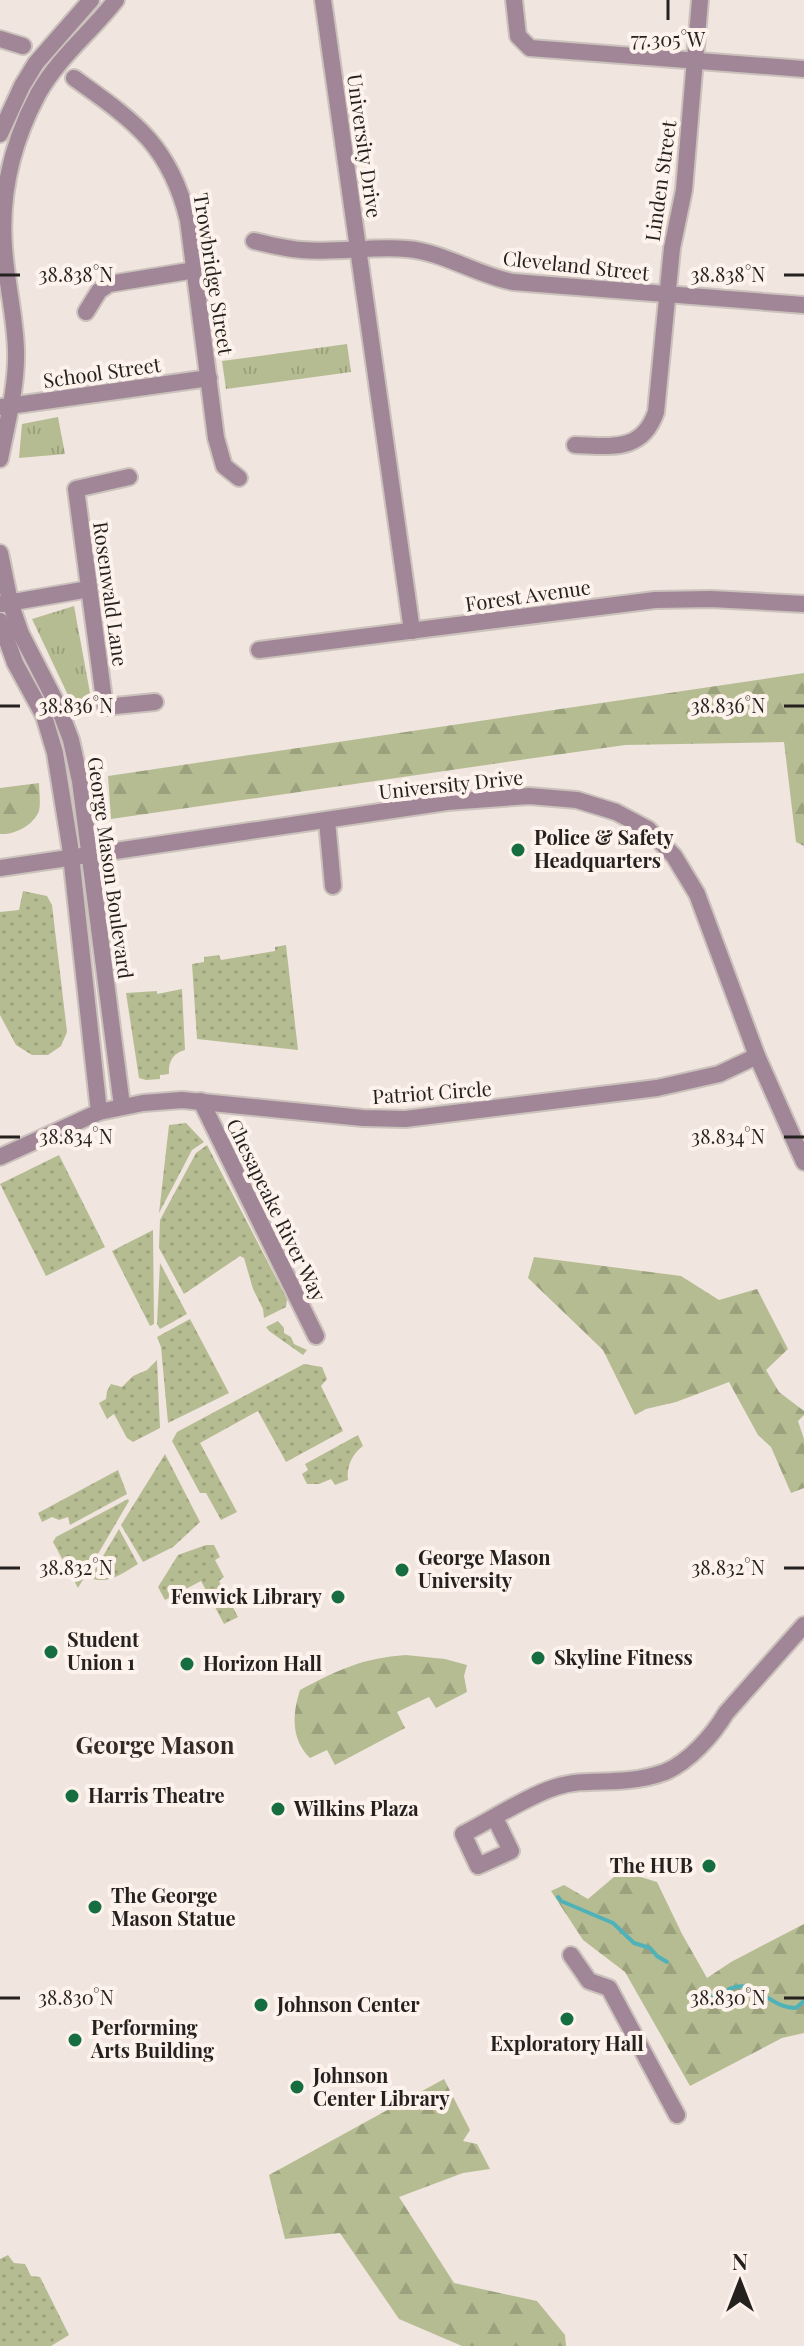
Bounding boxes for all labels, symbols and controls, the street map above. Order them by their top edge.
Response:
text: 77.305°W [631,25,706,52]
street label: University Drive [342,72,389,220]
street label: Linden Street [638,118,681,243]
street label: Trowbridge Street [188,191,241,358]
street label: Cleveland Street [502,243,652,286]
text: 38.838°N [39,260,113,287]
text: 38.838°N [691,260,765,287]
street label: School Street [41,350,163,393]
street label: Rosenwald Lane [88,520,135,668]
street label: Forest Avenue [463,572,592,617]
text: 38.836°N [39,691,113,718]
text: 38.836°N [691,691,765,718]
street label: George Mason Boulevard [83,755,140,981]
street label: University Drive [377,762,524,805]
place label: Police & Safety Headquarters [534,823,674,873]
marker: Police & Safety Headquarters [509,841,527,859]
street label: Patriot Circle [371,1074,492,1109]
street label: Chesapeake River Way [221,1113,333,1305]
text: 38.834°N [39,1122,113,1149]
text: 38.834°N [691,1122,765,1149]
place label: George Mason University [418,1543,551,1593]
text: 38.832°N [39,1553,113,1580]
text: 38.832°N [691,1553,765,1580]
marker: George Mason University [393,1561,411,1579]
place label: Fenwick Library [171,1582,323,1609]
marker: Fenwick Library [329,1588,347,1606]
place label: Student Union 1 [67,1625,140,1675]
marker: Student Union 1 [42,1643,60,1661]
place label: Skyline Fitness [554,1643,693,1670]
place label: Horizon Hall [203,1649,322,1676]
marker: Skyline Fitness [529,1649,547,1667]
marker: Horizon Hall [178,1655,196,1673]
district label: George Mason [76,1728,235,1760]
place label: Harris Theatre [88,1781,225,1808]
marker: Harris Theatre [63,1787,81,1805]
place label: Wilkins Plaza [293,1794,419,1821]
marker: Wilkins Plaza [269,1800,287,1818]
place label: The HUB [610,1851,693,1878]
marker: The HUB [700,1857,718,1875]
place label: The George Mason Statue [111,1881,236,1931]
marker: The George Mason Statue [86,1898,104,1916]
text: 38.830°N [38,1983,114,2010]
text: 38.830°N [690,1983,766,2010]
place label: Johnson Center [276,1990,420,2017]
marker: Johnson Center [252,1996,270,2014]
marker: Exploratory Hall [558,2010,576,2028]
place label: Performing Arts Building [90,2013,214,2063]
place label: Exploratory Hall [490,2029,644,2056]
marker: Performing Arts Building [66,2031,84,2049]
place label: Johnson Center Library [312,2061,450,2111]
marker: Johnson Center Library [288,2078,306,2096]
north arrow [700,2242,780,2322]
text: N [732,2246,748,2276]

